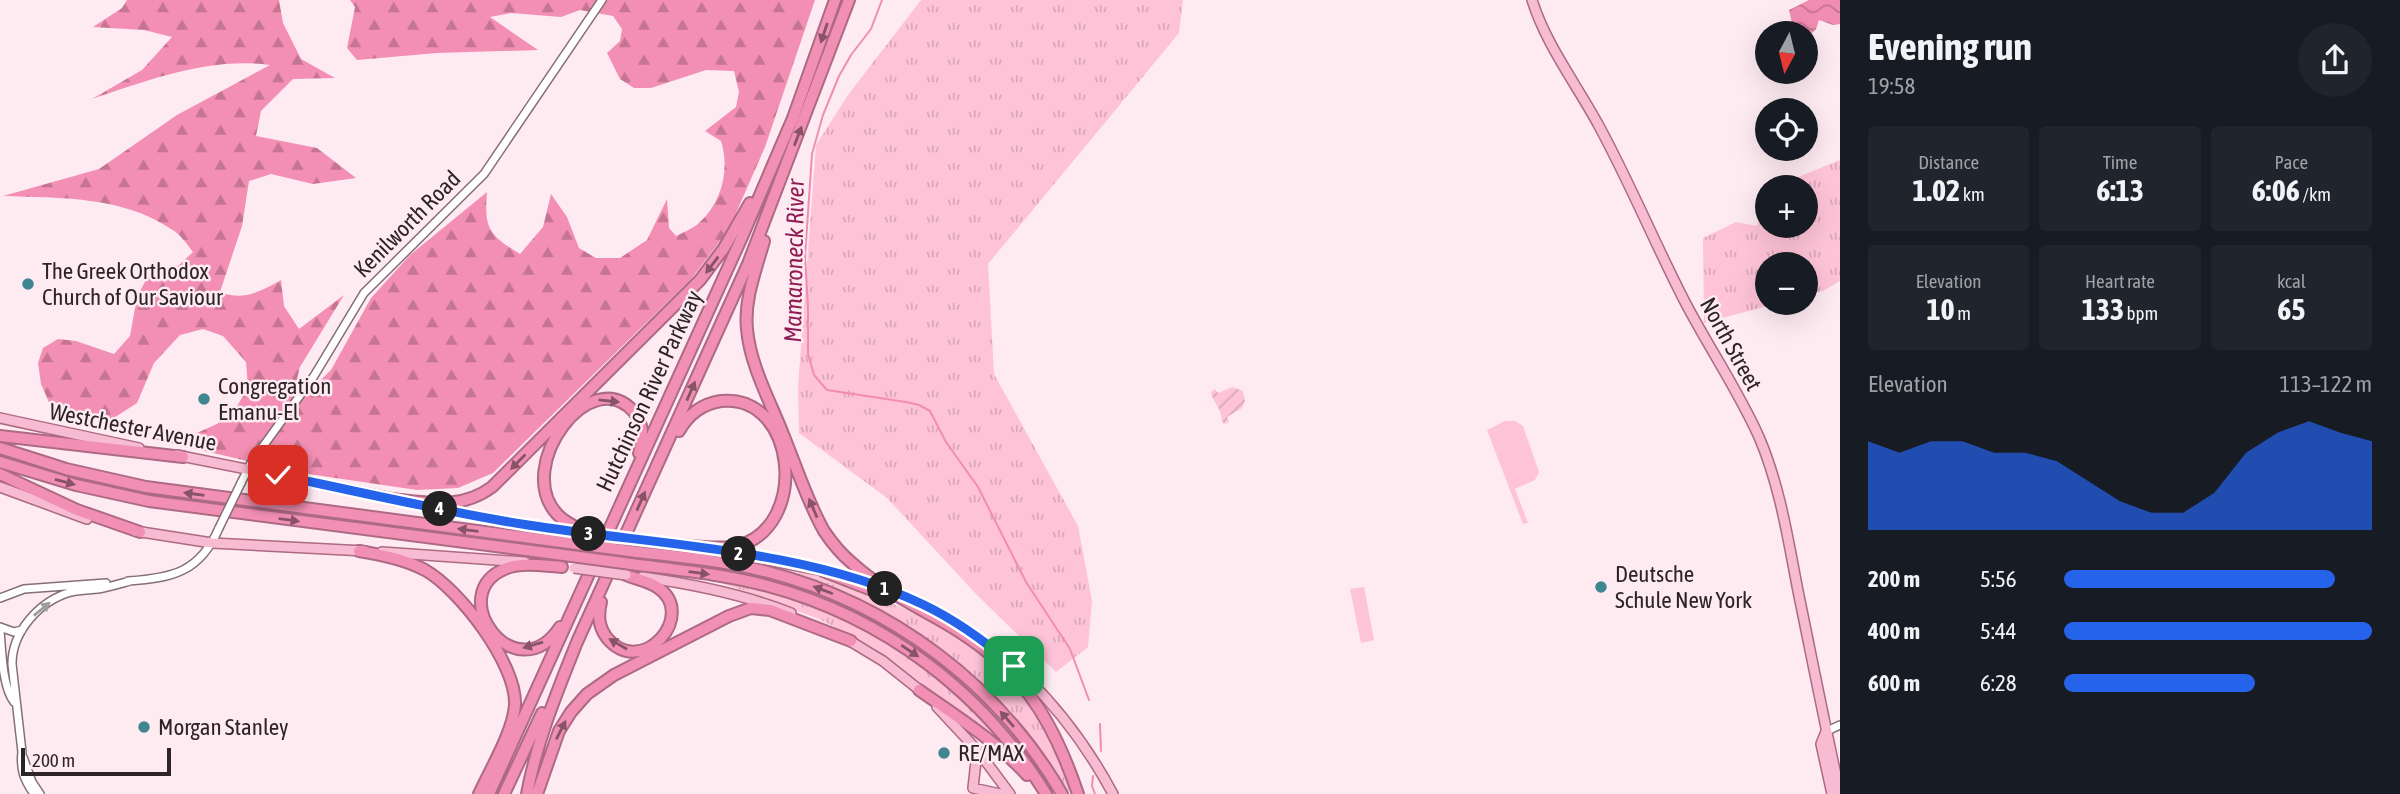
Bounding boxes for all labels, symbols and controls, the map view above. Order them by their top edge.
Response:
north arrow [1755,21,1818,84]
map controls [1755,21,1818,315]
one-way arrow [818,22,829,43]
button: share [2298,23,2372,97]
text: Evening run [1868,25,2032,68]
text: 19:58 [1868,73,1915,99]
button: locate [1755,98,1818,161]
one-way arrow [793,126,804,147]
text: Distance [1918,151,1979,173]
text: Time [2103,151,2137,173]
text: Pace [2275,151,2308,173]
street label: Kenilworth Road [349,166,465,282]
text: 1.02 [1913,173,1960,207]
text: 6:13 [2096,173,2144,207]
text: 6:06 [2252,173,2300,207]
button: + [1755,175,1818,238]
water label: Mamaroneck River [779,178,809,343]
text: km [1960,183,1985,205]
text: /km [2300,183,2331,205]
button: − [1755,252,1818,315]
one-way arrow [705,255,720,273]
place label: The Greek Orthodox Church of Our Saviour [42,258,224,310]
text: Elevation [1916,270,1982,292]
text: Heart rate [2085,270,2155,292]
text: kcal [2277,270,2306,292]
marker: The Greek Orthodox Church of Our Saviour [20,276,36,292]
street label: Hutchinson River Parkway [591,286,707,496]
text: 10 [1926,292,1955,326]
text: 133 [2082,292,2124,326]
text: 65 [2277,292,2305,326]
street label: North Street [1695,293,1767,395]
text: m [1955,302,1971,324]
text: bpm [2124,302,2158,324]
text: Elevation [1868,371,1948,397]
text: 113–122 m [2279,371,2372,397]
place label: Congregation Emanu-El [218,373,331,425]
one-way arrow [685,381,697,401]
marker: Congregation Emanu-El [196,391,212,407]
one-way arrow [599,396,621,407]
street label: Westchester Avenue [47,398,219,456]
pin [248,445,308,505]
one-way arrow [510,453,527,470]
icon: check [259,456,297,494]
one-way arrow [54,477,76,488]
one-way arrow [183,488,205,499]
pin: 4 [422,491,458,526]
one-way arrow [635,491,647,511]
text: 4 [435,497,444,519]
one-way arrow [808,497,819,518]
one-way arrow [278,514,300,525]
pin: 3 [572,516,606,552]
text: 3 [584,522,593,544]
one-way arrow [457,524,479,535]
pin: 2 [722,536,756,572]
text: 2 [734,542,743,564]
place label: Deutsche Schule New York [1615,561,1752,613]
text: 200 m [1868,566,1920,592]
text: 5:56 [1980,566,2017,592]
one-way arrow [688,567,710,578]
pin: 1 [868,572,903,606]
text: 1 [880,577,889,599]
marker: Deutsche Schule New York [1593,579,1609,595]
one-way arrow [812,584,833,595]
one-way arrow [33,601,51,617]
text: 400 m [1868,618,1920,644]
text: 5:44 [1980,618,2017,644]
pin [984,636,1044,696]
one-way arrow [608,638,628,651]
one-way arrow [523,641,544,651]
one-way arrow [901,644,919,658]
icon: arrive [995,647,1033,685]
text: 600 m [1868,670,1920,696]
text: 6:28 [1980,670,2017,696]
one-way arrow [999,710,1015,728]
place label: Morgan Stanley [158,714,288,740]
marker: Morgan Stanley [136,719,152,735]
one-way arrow [555,720,566,740]
place label: RE/MAX [958,740,1025,766]
scale bar [21,745,172,777]
marker: RE/MAX [936,745,952,761]
text: 200 m [32,749,75,771]

